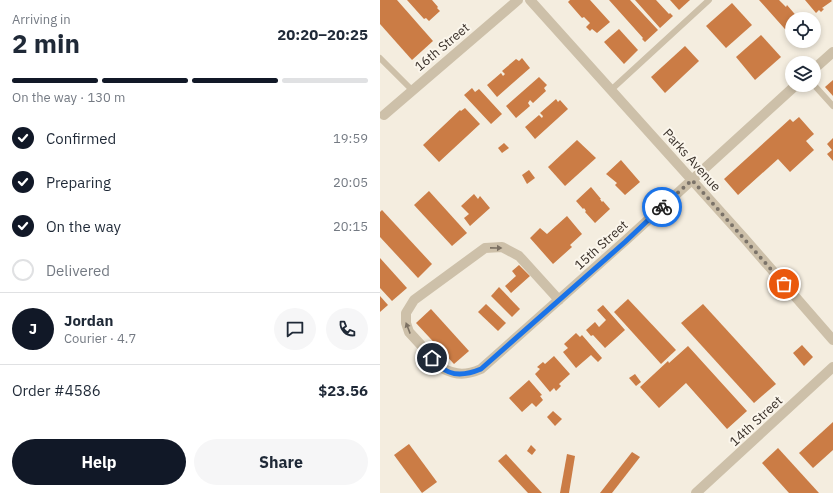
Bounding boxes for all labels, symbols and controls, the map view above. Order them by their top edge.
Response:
text: Arriving in [12,11,71,28]
map controls [785,12,821,92]
button: locate [785,12,821,48]
street label: 16th Street [411,19,473,75]
text: 20:20–20:25 [277,25,368,44]
text: 2 min [12,26,80,60]
button: layers [785,56,821,92]
text: On the way · 130 m [12,89,125,106]
street label: Parks Avenue [659,125,725,195]
icon: check [12,127,34,149]
text: Confirmed [46,129,116,148]
text: 19:59 [333,130,368,147]
icon: check [12,171,34,193]
text: Preparing [46,173,111,192]
text: 20:05 [333,174,368,191]
courier [642,187,682,227]
icon: bike [651,196,673,218]
icon: check [12,215,34,237]
text: On the way [46,217,121,236]
street label: 15th Street [571,217,631,273]
text: 20:15 [333,218,368,235]
one-way arrow [490,245,503,251]
text: Delivered [46,261,110,280]
pin [767,267,801,301]
icon: bag [773,273,795,295]
button: chat [274,308,316,350]
button: phone [326,308,368,350]
text: Jordan [64,311,113,330]
text: J [29,319,37,338]
one-way arrow [405,321,411,333]
text: Courier · 4.7 [64,330,136,347]
pin [415,341,449,375]
icon: home [421,347,443,369]
text: Order #4586 [12,381,101,400]
text: $23.56 [318,381,368,400]
street label: 14th Street [726,392,786,450]
button: Help [12,439,186,485]
button: Share [194,439,368,485]

